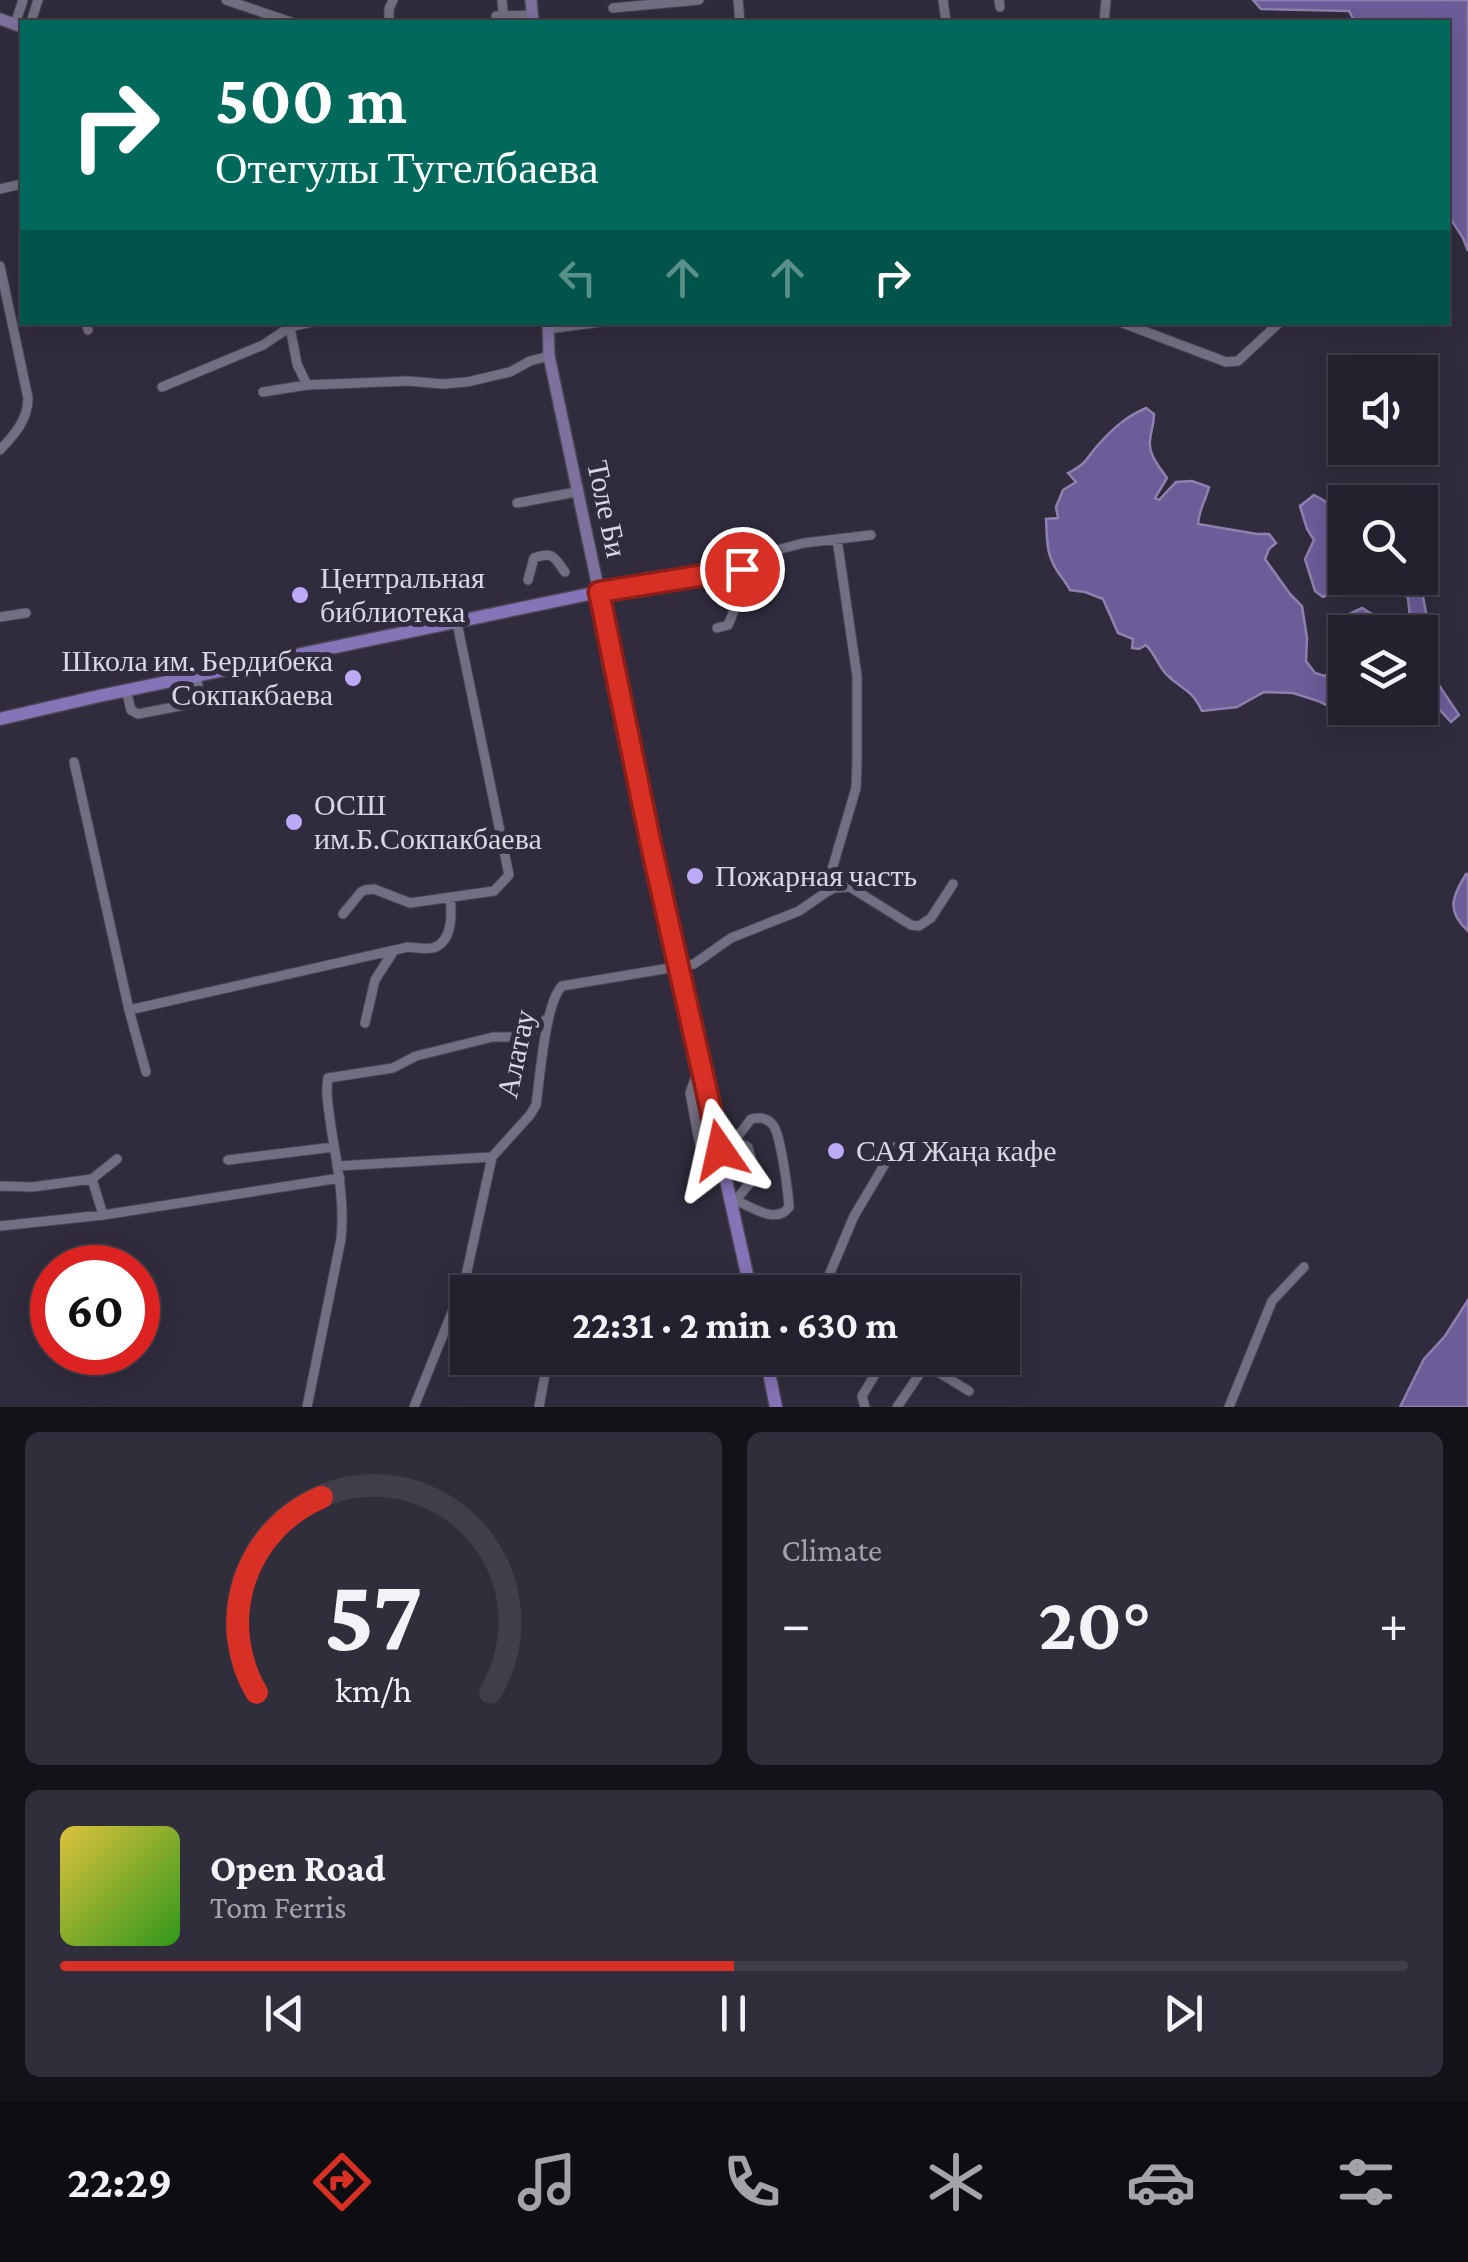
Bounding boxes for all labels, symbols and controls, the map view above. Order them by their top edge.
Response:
icon: right [50,60,180,190]
text: 500 m [215,60,407,138]
text: Отегулы Тугелбаева [215,143,599,193]
icon: left [550,250,605,305]
icon: ahead [655,250,710,305]
icon: ahead [760,250,815,305]
icon: right [865,250,920,305]
map controls [1328,355,1438,725]
button: sound [1328,355,1438,465]
street label: Толе Би [581,458,634,560]
button: search [1328,485,1438,595]
pin [700,527,785,612]
icon: arrive [715,542,770,597]
place label: Центральная библиотека [320,561,485,628]
marker: Центральная библиотека [289,584,311,606]
button: layers [1328,615,1438,725]
place label: Школа им. Бердибека Сокпакбаева [62,644,333,711]
marker: Школа им. Бердибека Сокпакбаева [342,667,364,689]
place label: ОСШ им.Б.Сокпакбаева [314,788,542,855]
marker: ОСШ им.Б.Сокпакбаева [283,811,305,833]
place label: Пожарная часть [715,859,917,892]
marker: Пожарная часть [684,865,706,887]
street label: Алатау [490,1007,541,1101]
position arrow [668,1098,772,1202]
place label: САЯ Жаңа кафе [856,1134,1056,1167]
marker: САЯ Жаңа кафе [825,1140,847,1162]
speed limit sign: 60 [30,1245,160,1375]
text: 22:31 · 2 min · 630 m [572,1304,898,1346]
text: Climate [782,1532,882,1568]
text: 57 [324,1557,423,1672]
text: 20° [1038,1582,1151,1665]
text: − [782,1593,811,1654]
text: + [1379,1593,1408,1654]
text: km/h [335,1670,412,1710]
text: Open Road [210,1847,386,1889]
text: Tom Ferris [210,1889,347,1925]
icon: previous [257,1986,312,2041]
icon: pause [706,1986,761,2041]
icon: next [1156,1986,1211,2041]
icon: directions [307,2147,377,2217]
icon: music [512,2147,582,2217]
icon: phone [717,2147,787,2217]
icon: climate [921,2147,991,2217]
icon: car [1126,2147,1196,2217]
icon: filters [1331,2147,1401,2217]
text: 22:29 [67,2157,172,2207]

